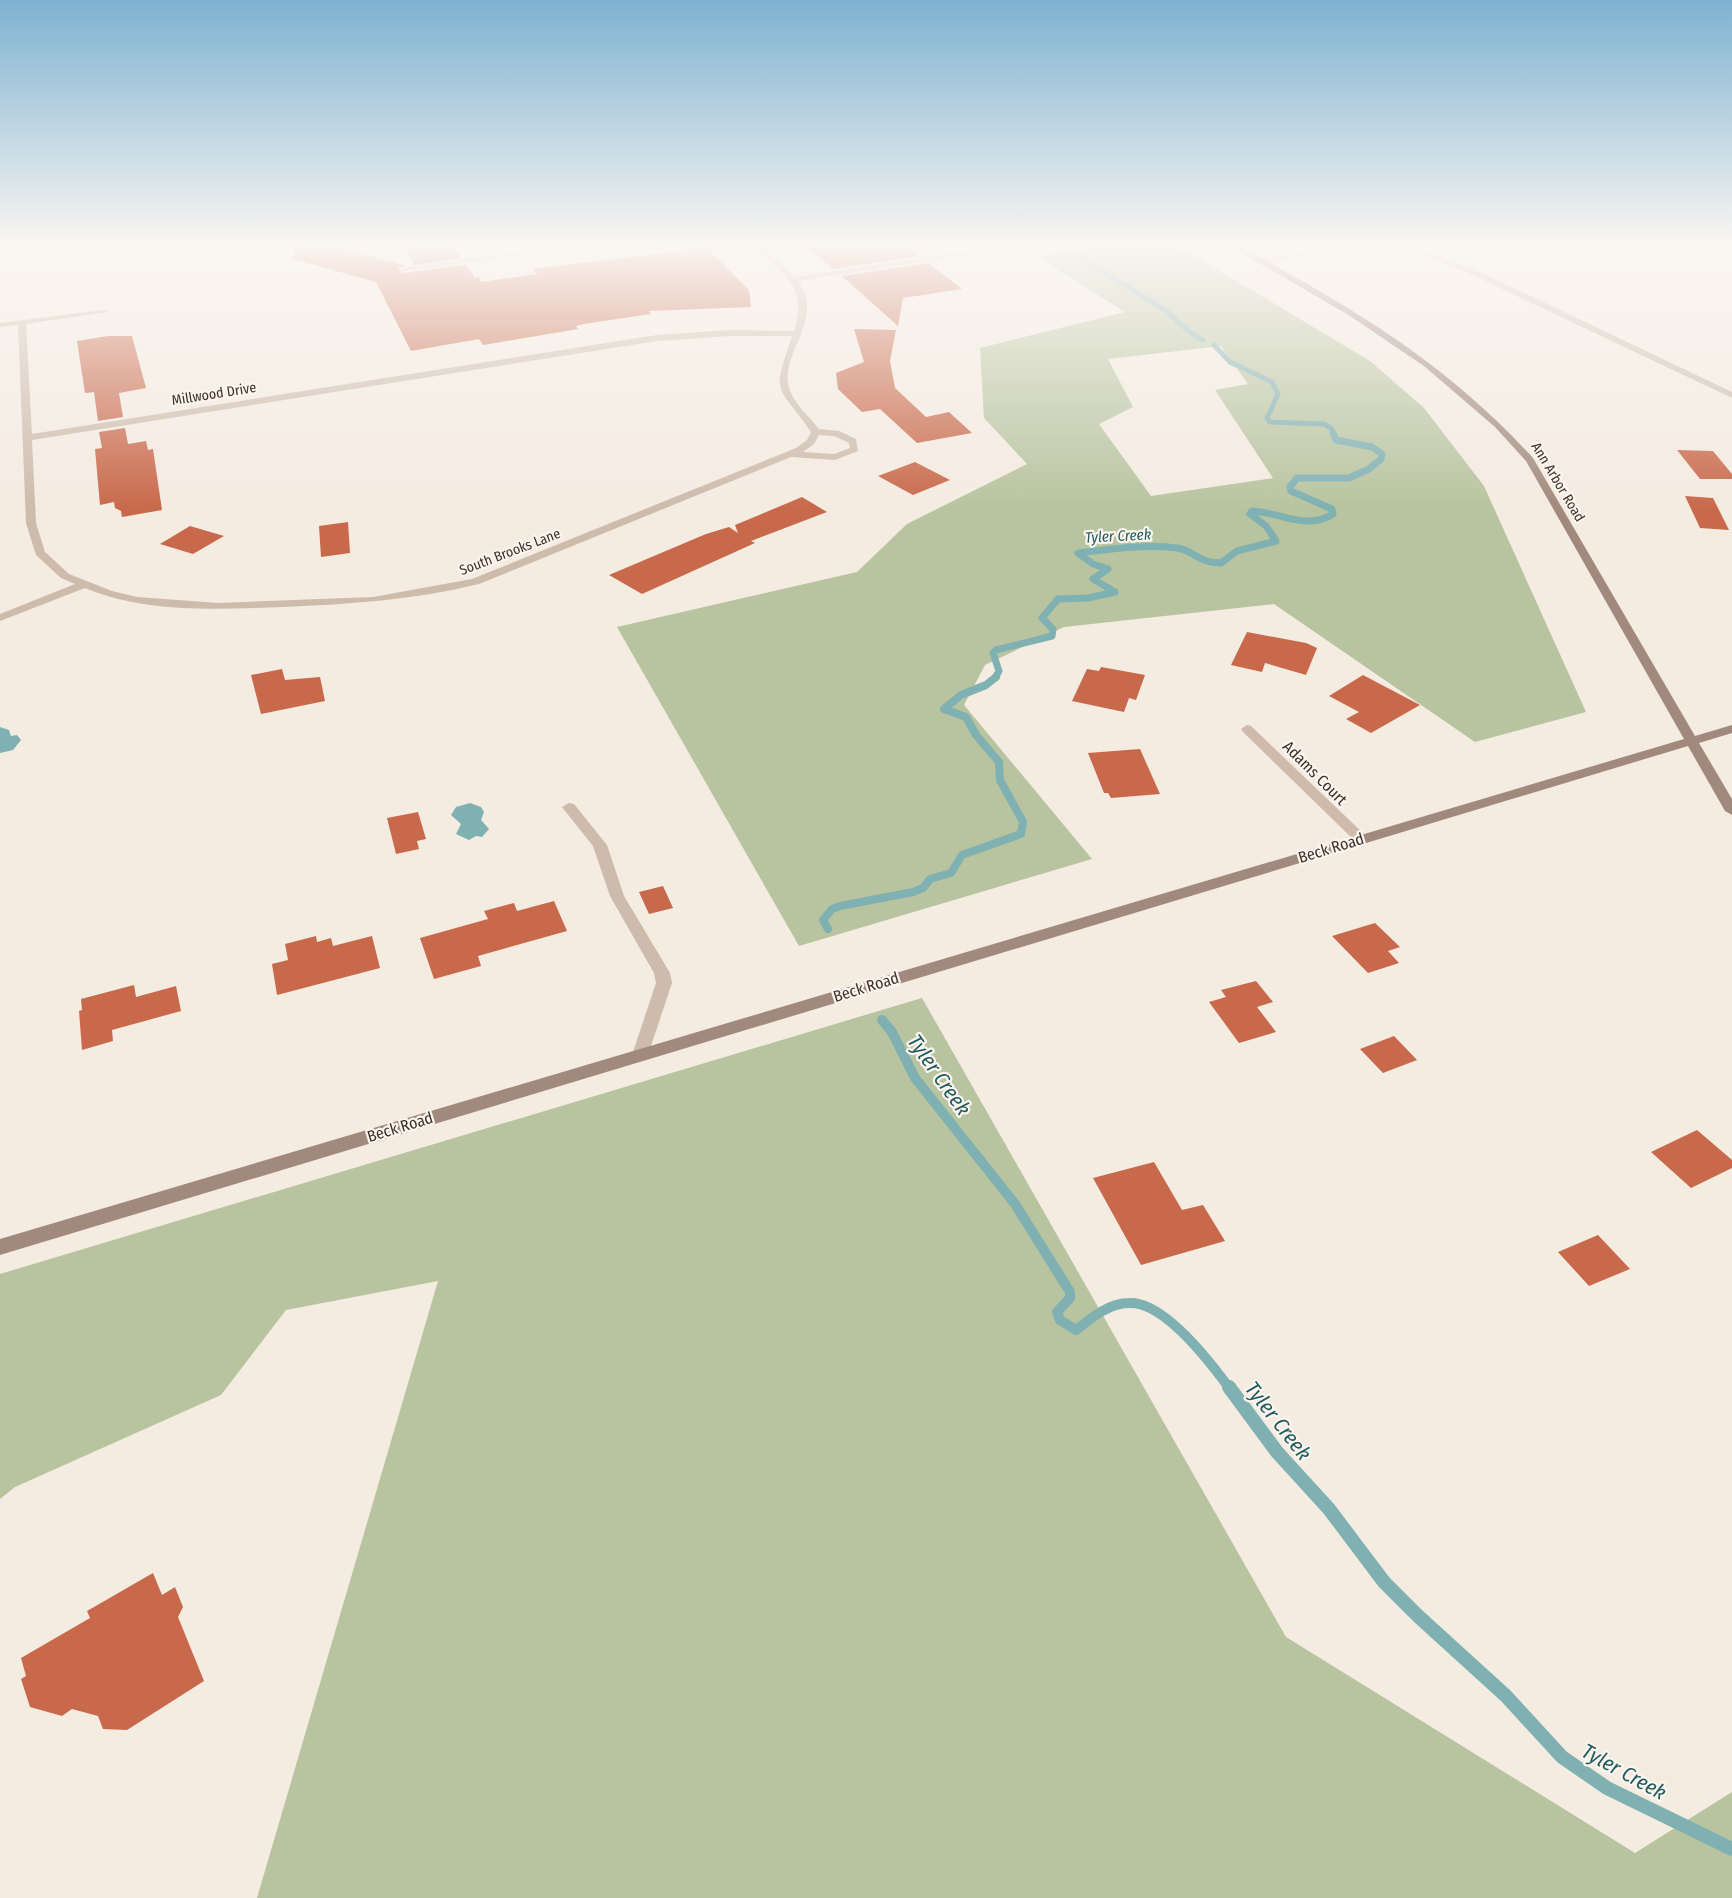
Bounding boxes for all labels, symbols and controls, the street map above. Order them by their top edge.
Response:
street label: Millwood Drive [171,379,257,409]
street label: Ann Arbor Road [1528,439,1588,525]
street label: South Brooks Lane [457,525,563,579]
water label: Tyler Creek [1084,525,1152,547]
street label: Adams Court [1279,737,1352,810]
street label: Beck Road [1296,829,1366,867]
street label: Beck Road [831,968,901,1006]
water label: Tyler Creek [902,1030,976,1120]
street label: Beck Road [365,1108,435,1146]
water label: Tyler Creek [1239,1376,1317,1466]
water label: Tyler Creek [1577,1738,1671,1806]

